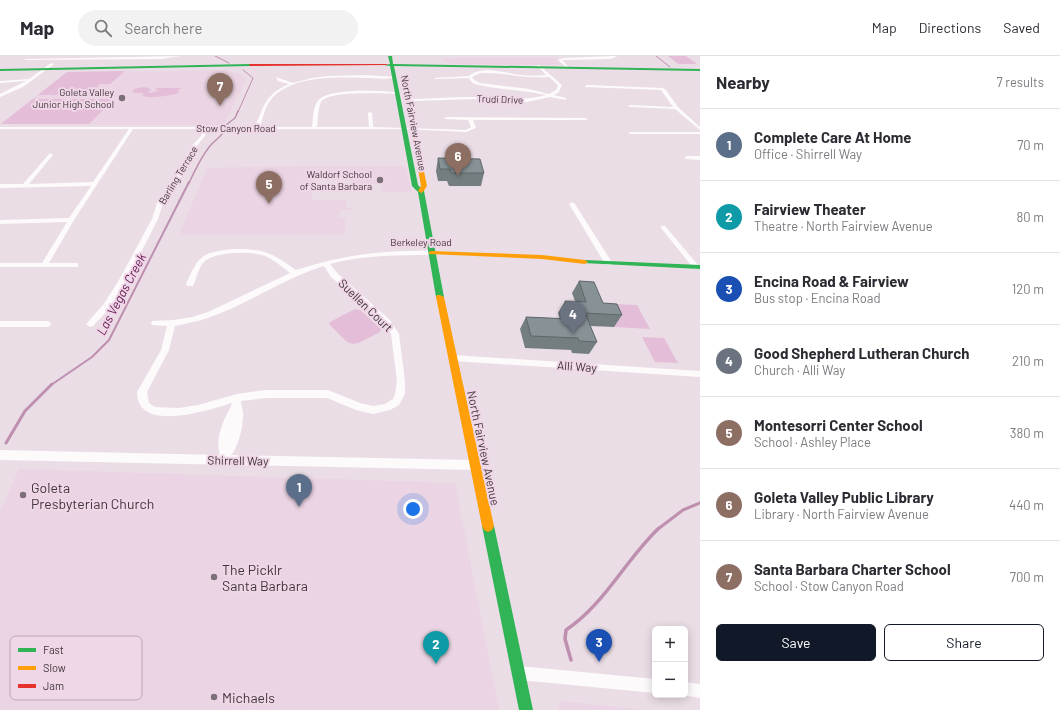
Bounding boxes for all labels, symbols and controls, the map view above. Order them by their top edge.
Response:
search box [78,10,358,46]
text: Map [20,16,54,39]
icon: search [92,17,114,39]
text: Search here [124,19,202,37]
text: Map [872,19,897,36]
text: Directions [919,19,981,36]
text: Saved [1003,19,1040,36]
text: Nearby [716,72,770,92]
pin: 7 [207,73,233,106]
street label: North Fairview Avenue [399,74,429,172]
text: 7 results [997,74,1044,90]
place label: Goleta Valley Junior High School [32,86,114,110]
street label: Trudi Drive [477,92,523,106]
marker: Goleta Valley Junior High School [117,93,127,103]
street label: Stow Canyon Road [196,122,276,134]
text: Complete Care At Home [754,128,911,146]
text: 1 [727,137,731,153]
text: 70 m [1017,137,1044,153]
pin: 6 [445,143,471,176]
street label: Barling Terrace [156,144,200,206]
text: Office · Shirrell Way [754,146,862,162]
place label: Waldorf School of Santa Barbara [300,168,372,192]
pin: 5 [256,171,282,204]
marker: Waldorf School of Santa Barbara [375,175,385,185]
text: Fairview Theater [754,200,866,218]
text: 2 [725,209,733,225]
text: 80 m [1017,209,1044,225]
text: Theatre · North Fairview Avenue [754,218,933,234]
street label: Berkeley Road [390,236,452,248]
water label: Las Vegas Creek [93,250,150,338]
text: Encina Road & Fairview [754,272,909,290]
street label: Suellen Court [336,276,396,334]
text: 3 [725,281,733,297]
text: 120 m [1012,281,1044,297]
text: Bus stop · Encina Road [754,290,881,306]
pin: 4 [560,301,586,334]
text: Good Shepherd Lutheran Church [754,344,969,362]
text: 4 [725,353,733,369]
text: 210 m [1012,353,1044,369]
street label: Alli Way [557,358,598,374]
text: Church · Alli Way [754,362,845,378]
street label: North Fairview Avenue [465,389,503,507]
text: Montesorri Center School [754,416,923,434]
text: 5 [725,425,733,441]
text: 380 m [1010,425,1044,441]
text: School · Ashley Place [754,434,871,450]
street label: Shirrell Way [207,452,269,468]
pin: 1 [286,474,312,507]
place label: Goleta Presbyterian Church [31,479,154,512]
text: Goleta Valley Public Library [754,488,934,506]
marker: Goleta Presbyterian Church [18,490,28,500]
text: 6 [726,497,732,513]
text: 440 m [1009,497,1044,513]
your location [403,499,423,519]
text: Library · North Fairview Avenue [754,506,929,522]
text: Santa Barbara Charter School [754,560,951,578]
place label: The Picklr Santa Barbara [222,561,308,594]
text: 7 [726,569,732,585]
text: 700 m [1010,569,1044,585]
marker: The Picklr Santa Barbara [209,572,219,582]
text: School · Stow Canyon Road [754,578,904,594]
button: Save [716,624,876,661]
button: Share [884,624,1044,661]
map controls [652,626,688,698]
button: + [652,626,688,662]
pin: 3 [586,629,612,662]
pin: 2 [423,631,449,664]
legend [10,636,142,700]
text: Fast [43,643,64,656]
text: Slow [43,661,66,674]
button: − [652,662,688,698]
text: Jam [43,679,64,692]
place label: Michaels [222,689,275,706]
marker: Michaels [209,692,219,702]

